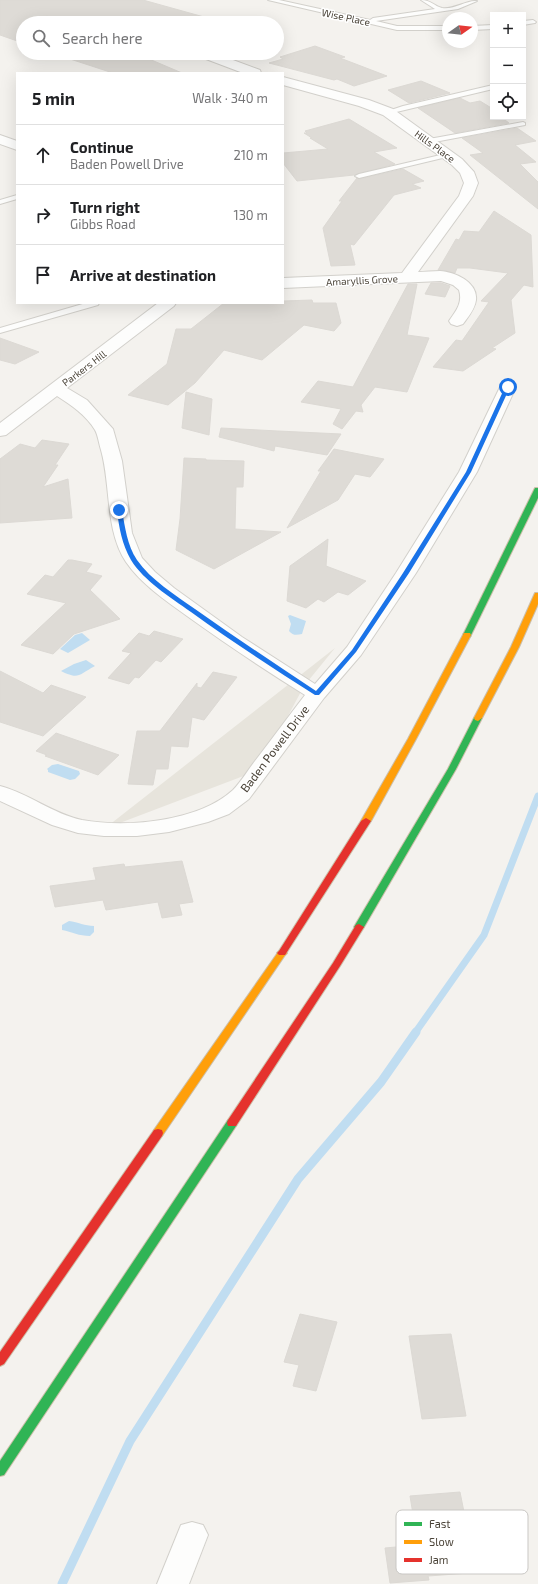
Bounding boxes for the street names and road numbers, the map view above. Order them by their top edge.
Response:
street label: Wise Place [321,6,371,28]
street label: Hills Place [412,127,458,165]
street label: Amaryllis Grove [326,272,398,288]
street label: Parkers Hill [60,348,108,388]
street label: Baden Powell Drive [237,702,311,795]

